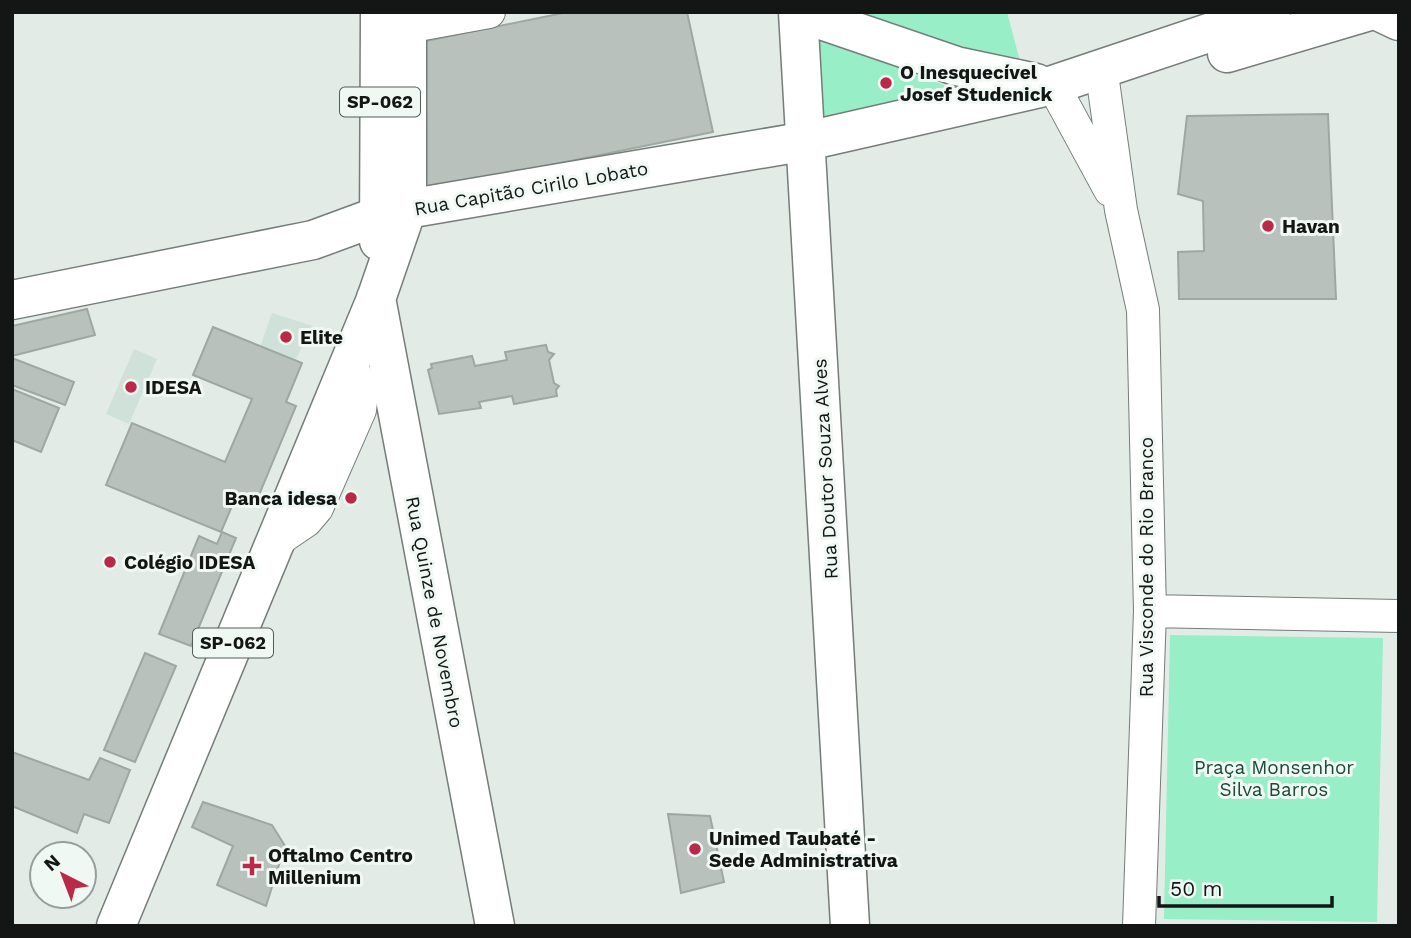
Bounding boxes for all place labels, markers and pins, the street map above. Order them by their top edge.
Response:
place label: O Inesquecível Josef Studenick [900,61,1052,106]
marker: O Inesquecível Josef Studenick [878,75,894,91]
place label: Havan [1282,215,1340,238]
marker: Havan [1260,218,1276,234]
place label: Elite [300,326,343,349]
marker: Elite [278,329,294,345]
place label: IDESA [145,376,202,399]
marker: IDESA [123,379,139,395]
place label: Banca idesa [225,487,337,510]
marker: Banca idesa [343,490,359,506]
place label: Colégio IDESA [124,551,255,574]
marker: Colégio IDESA [102,554,118,570]
place label: Unimed Taubaté - Sede Administrativa [709,827,898,872]
marker: Unimed Taubaté - Sede Administrativa [687,841,703,857]
place label: Oftalmo Centro Millenium [268,844,413,889]
marker: Oftalmo Centro Millenium [242,856,262,876]

